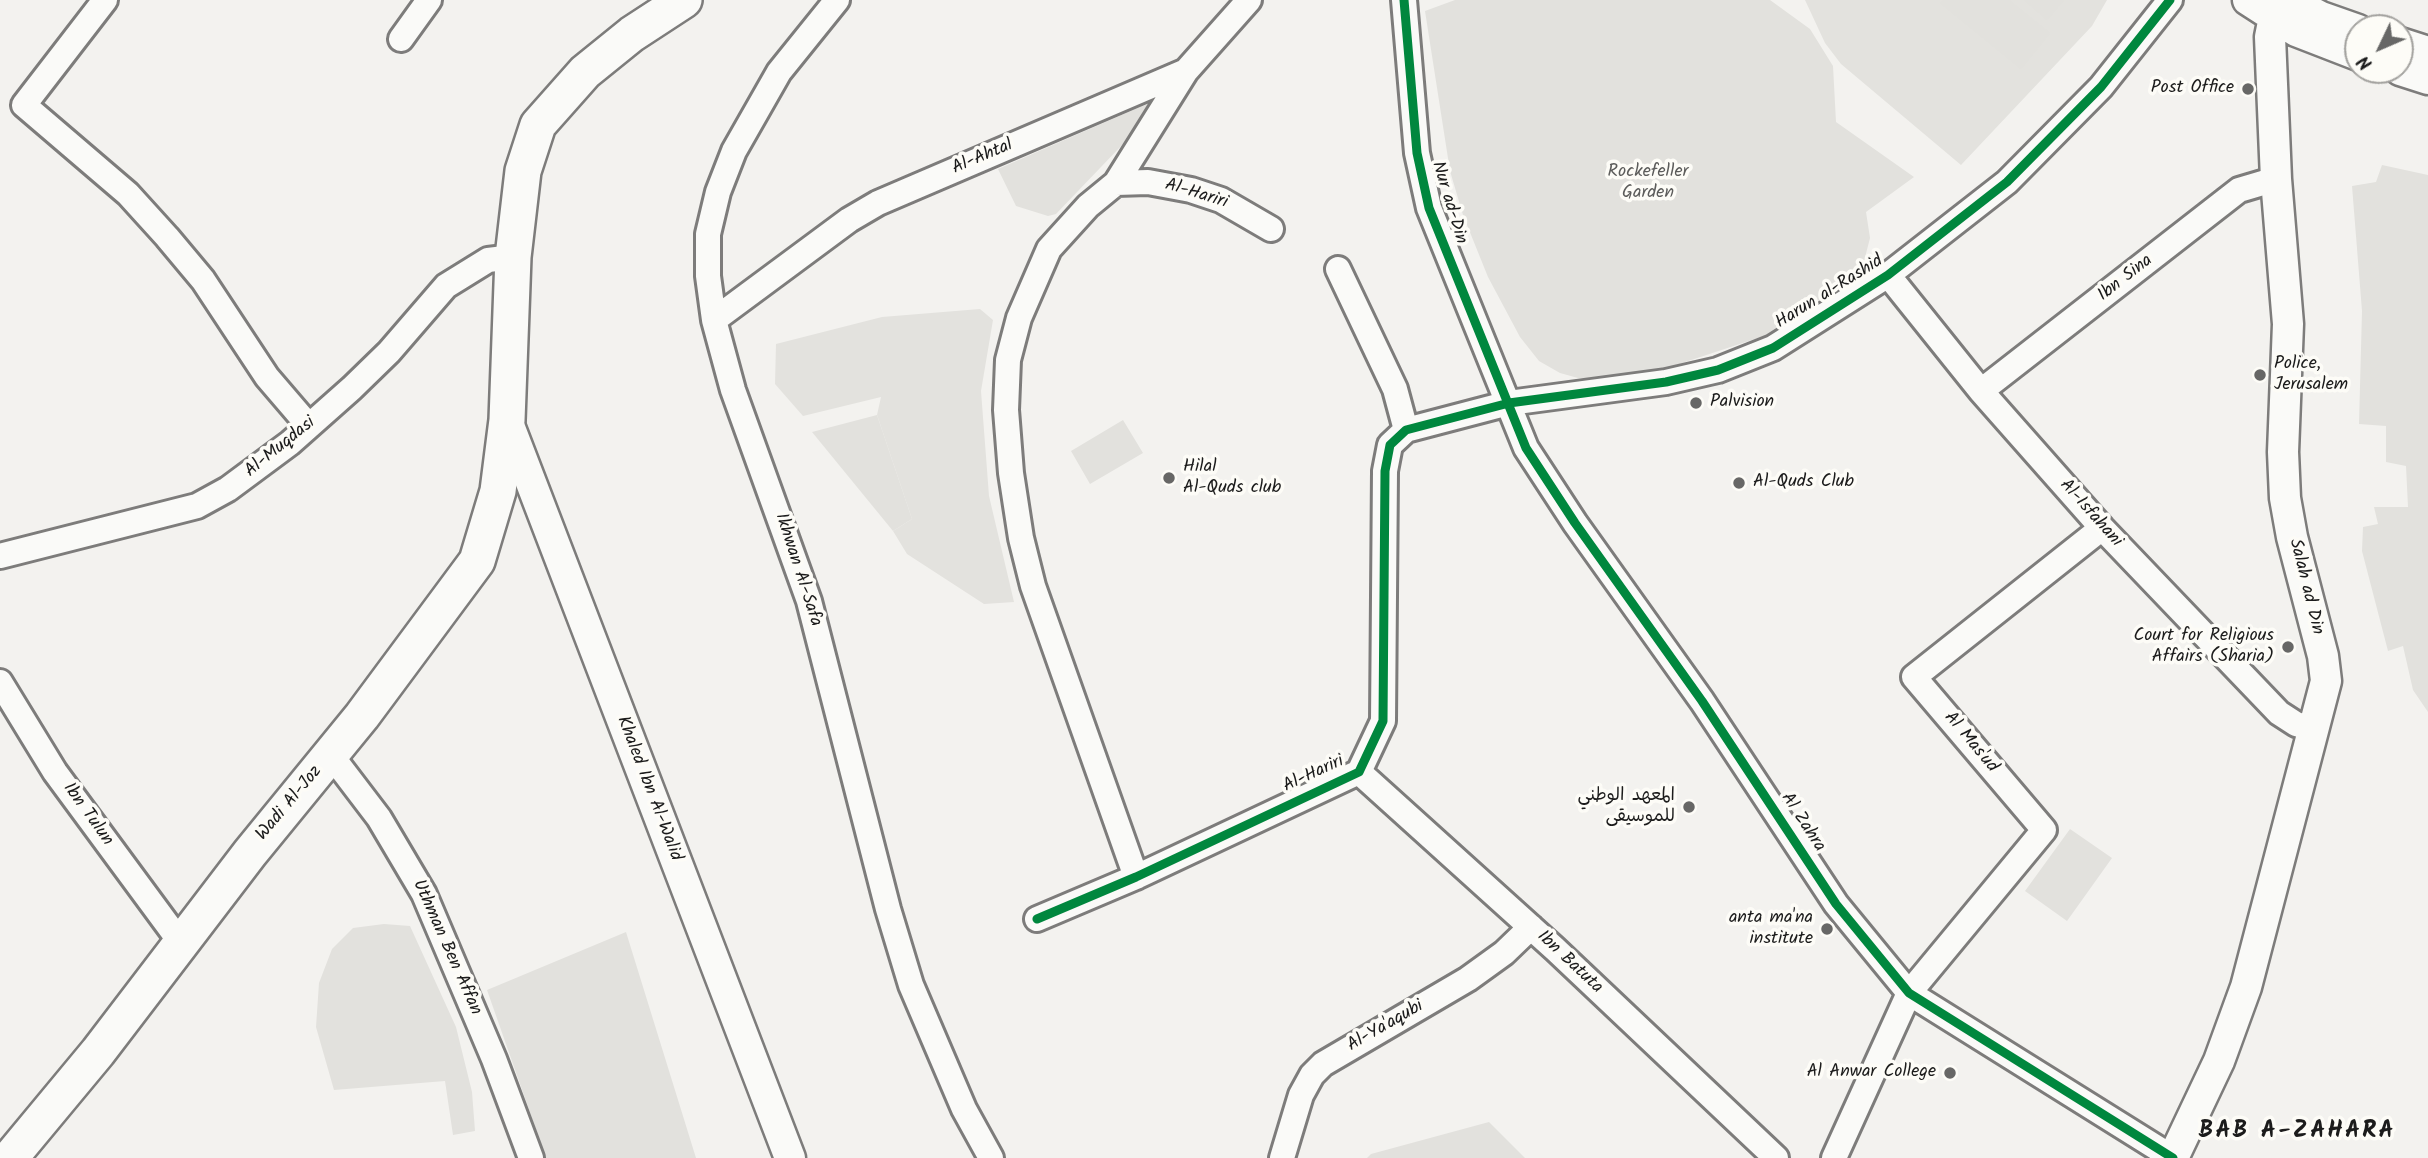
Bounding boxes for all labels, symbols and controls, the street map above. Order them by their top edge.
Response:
north arrow [2344,14,2414,84]
text: N [2350,47,2380,77]
place label: Post Office [2151,78,2234,100]
marker: Post Office [2240,81,2256,97]
street label: Al-Ahtal [949,136,1017,180]
street label: Nur ad-Din [1425,159,1471,247]
park label: Rockefeller Garden [1608,162,1688,204]
street label: Al-Hariri [1162,175,1230,215]
street label: Harun al-Rashid [1772,251,1888,335]
street label: Ibn Sina [2094,251,2158,307]
place label: Police, Jerusalem [2274,354,2348,396]
marker: Police, Jerusalem [2252,367,2268,383]
place label: Palvision [1710,392,1774,414]
marker: Palvision [1688,395,1704,411]
street label: Al-Muqdasi [241,413,321,483]
place label: Hilal Al-Quds club [1183,457,1281,500]
marker: Hilal Al-Quds club [1161,470,1177,486]
place label: Al-Quds Club [1753,472,1854,494]
marker: Al-Quds Club [1731,475,1747,491]
street label: Al-Isfahani [2054,476,2126,552]
street label: Ikhwan Al-Safa [769,511,825,629]
street label: Salah ad Din [2283,537,2327,637]
place label: Court for Religious Affairs (Sharia) [2134,626,2274,668]
marker: Court for Religious Affairs (Sharia) [2280,639,2296,655]
street label: Al Mas'ud [1938,708,2002,778]
street label: Khaled Ibn Al-Walid [610,714,686,864]
street label: Al-Hariri [1280,752,1348,798]
street label: Wadi Al-Joz [252,762,328,846]
street label: Ibn Tulun [57,779,117,851]
place label: المعهد الوطني للموسيقى [1577,786,1675,828]
street label: Al Zahra [1775,789,1829,857]
marker: المعهد الوطني للموسيقى [1681,799,1697,815]
street label: Uthman Ben Affan [406,877,486,1019]
place label: anta ma'na institute [1729,908,1813,950]
marker: anta ma'na institute [1819,921,1835,937]
street label: Ibn Batuta [1531,927,1607,999]
street label: Al-Ya'aqubi [1344,997,1428,1057]
place label: Al Anwar College [1807,1062,1936,1084]
marker: Al Anwar College [1942,1065,1958,1081]
district label: BAB A-ZAHARA [2200,1119,2394,1147]

